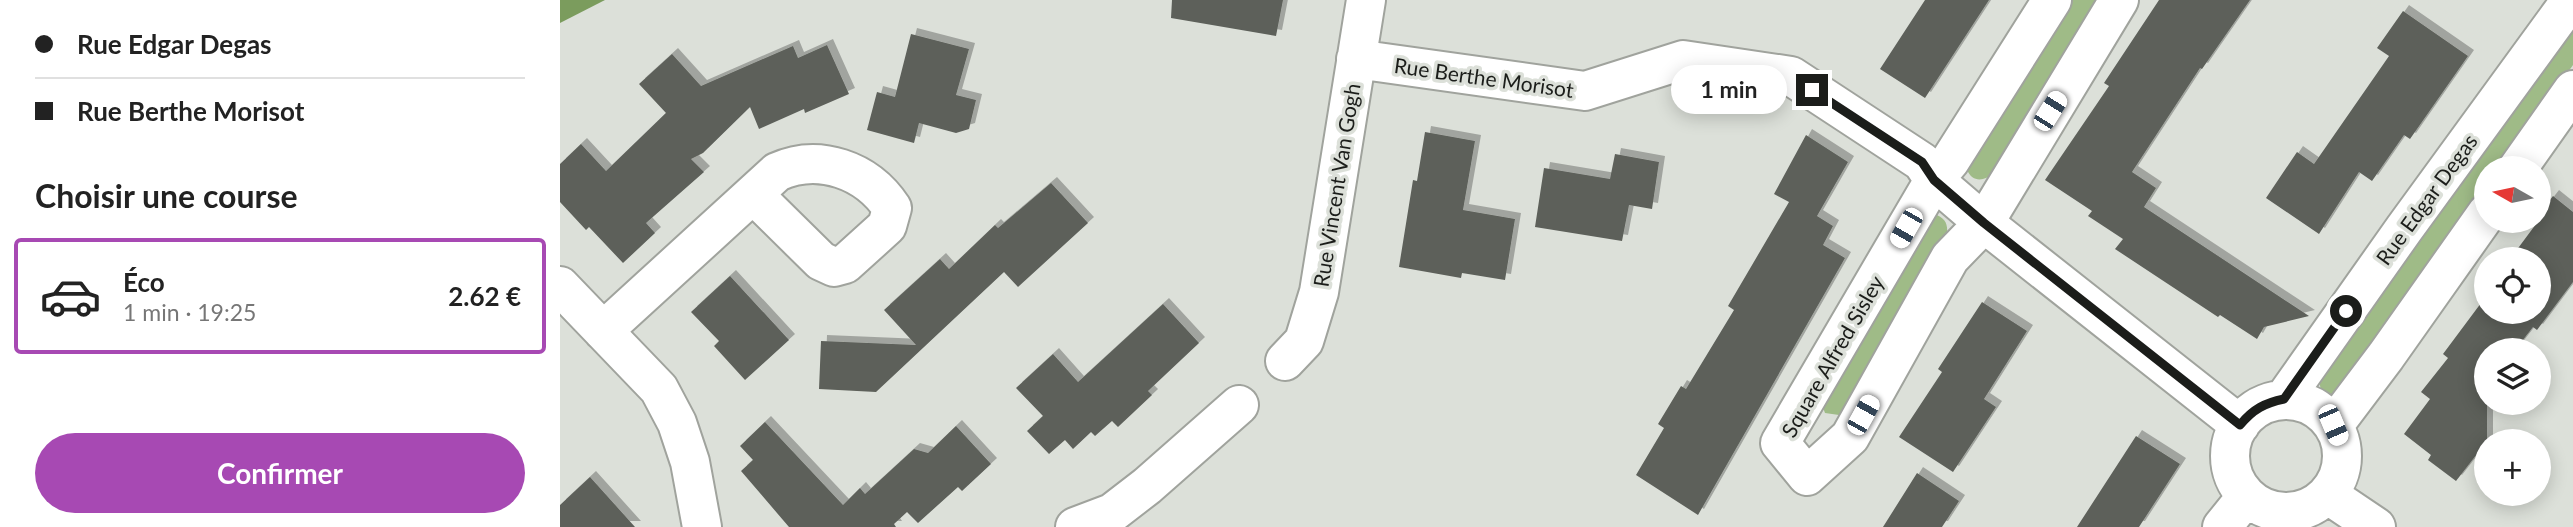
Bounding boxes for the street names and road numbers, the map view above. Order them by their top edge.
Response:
street label: Rue Berthe Morisot [1393,52,1576,102]
street label: Rue Vincent Van Gogh [1308,81,1364,289]
street label: Rue Edgar Degas [2370,129,2482,269]
street label: Square Alfred Sisley [1776,271,1888,441]

